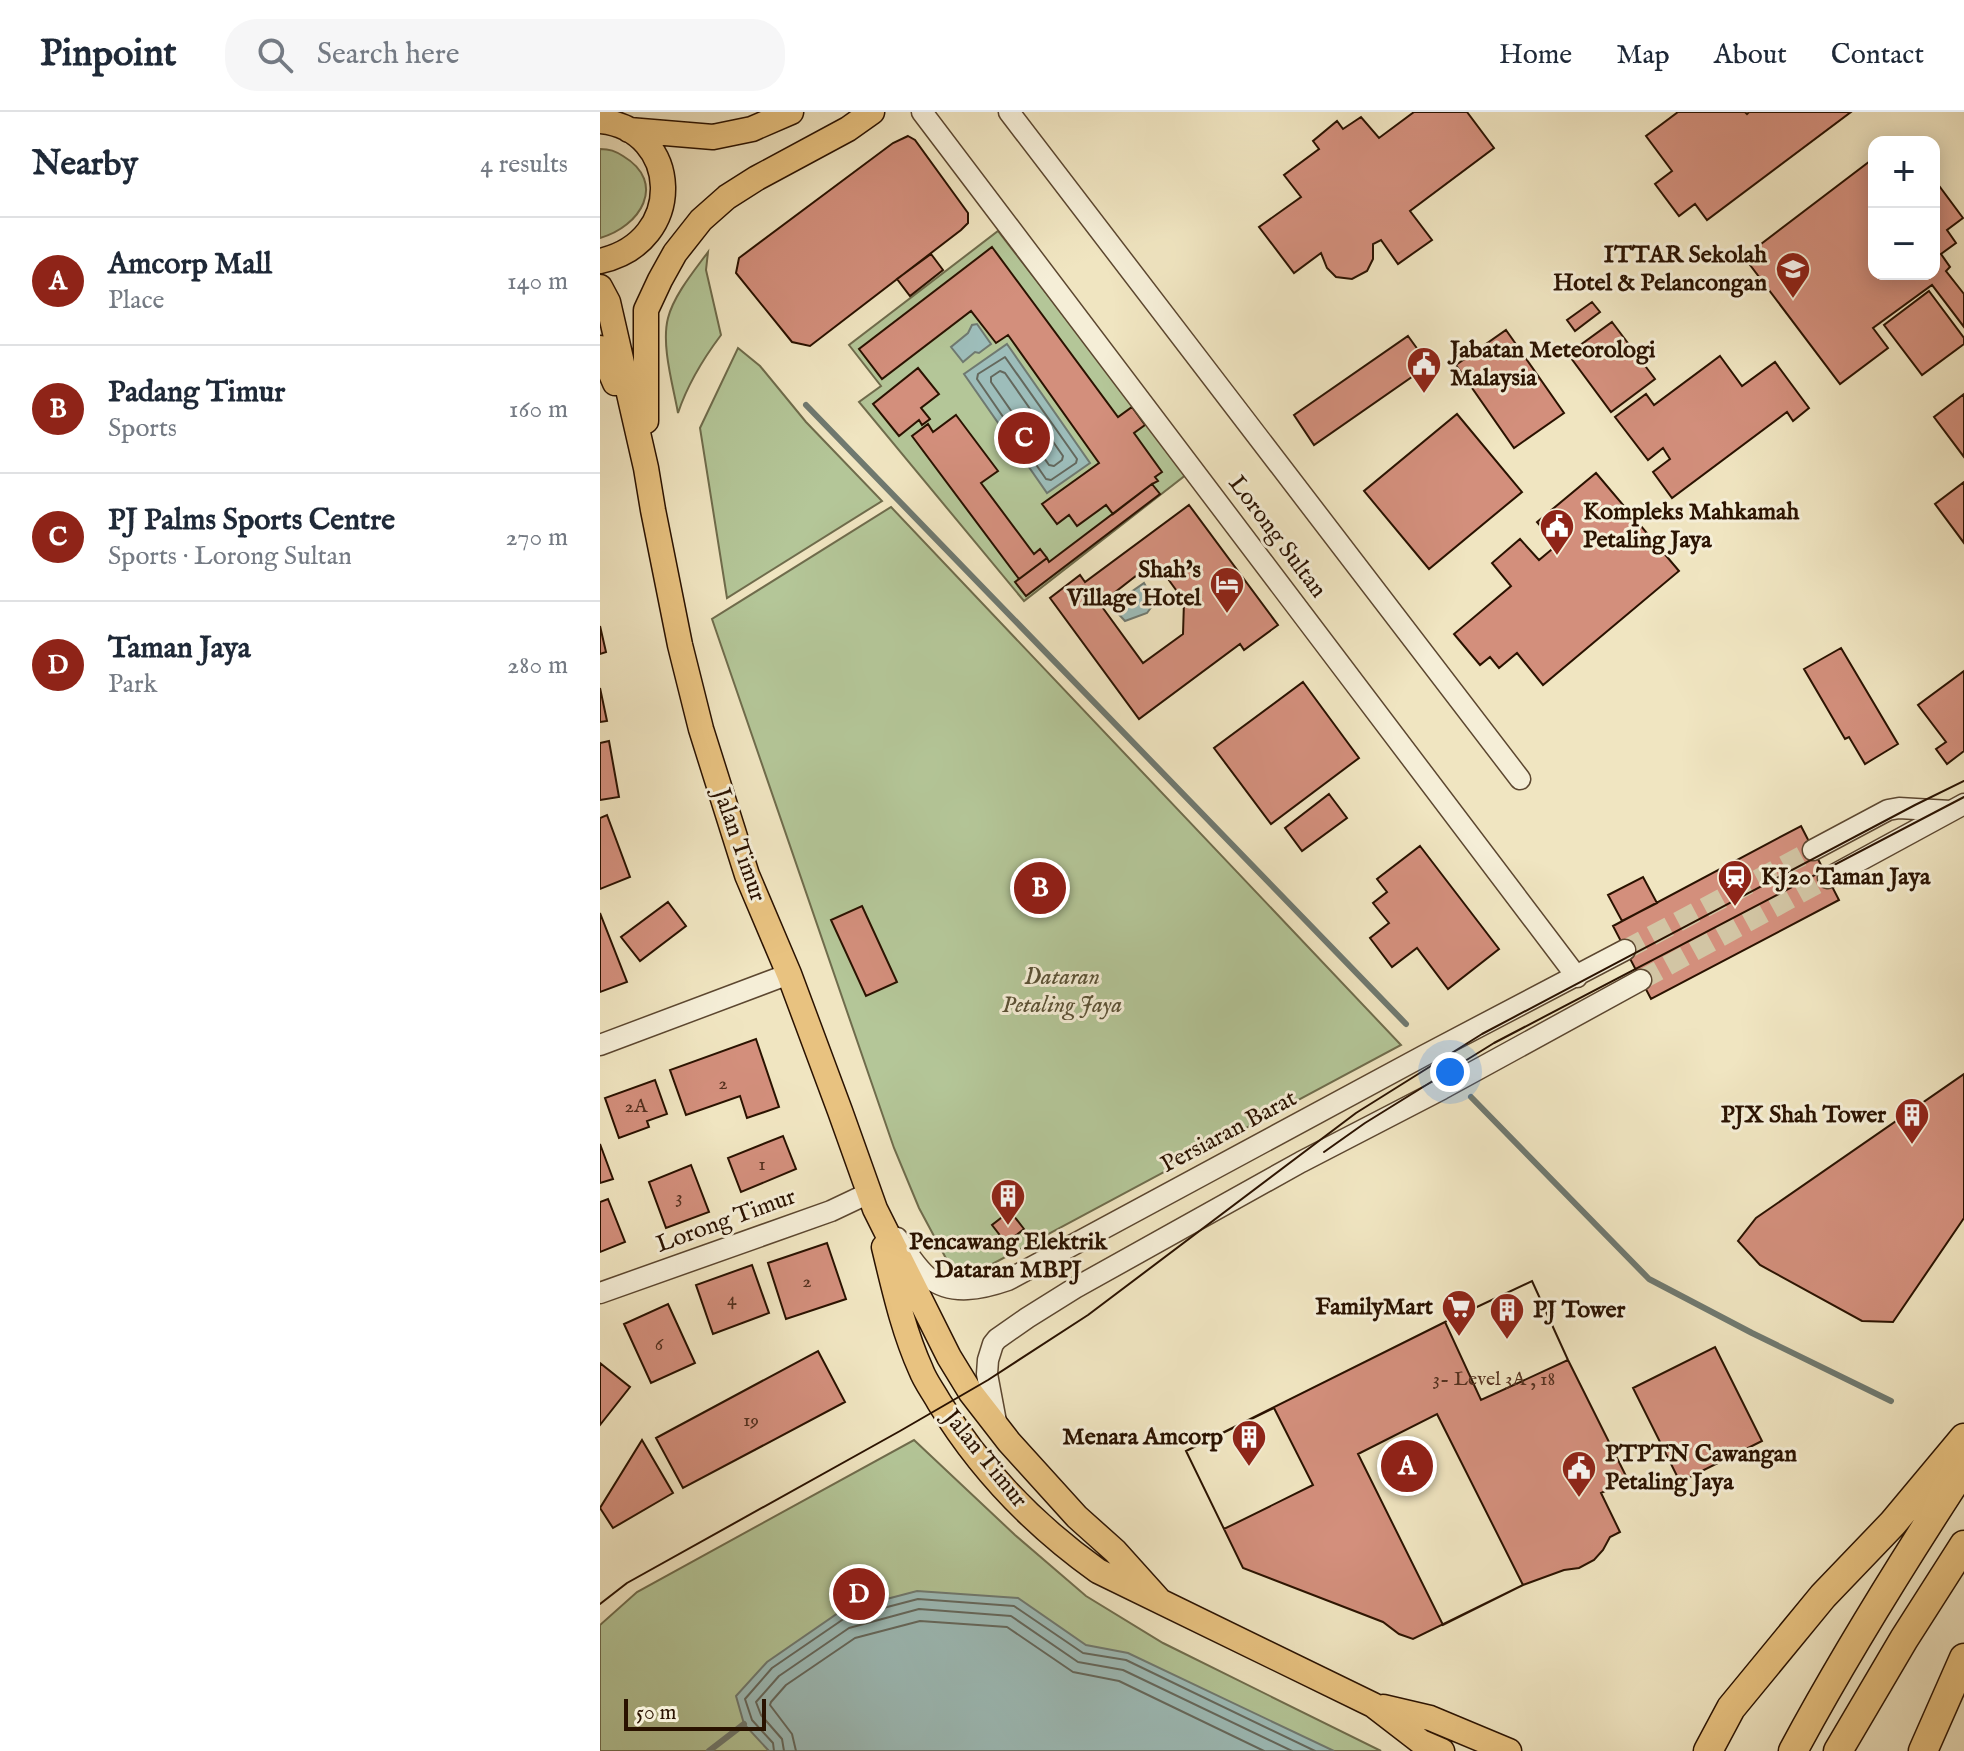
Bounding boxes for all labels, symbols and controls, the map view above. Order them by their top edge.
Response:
search box [225,19,785,91]
text: Pinpoint [40,31,177,79]
icon: search [253,33,297,77]
text: Search here [317,36,460,74]
text: Home [1499,38,1572,73]
text: Map [1616,38,1670,73]
text: About [1714,38,1787,73]
text: Contact [1831,38,1924,73]
map controls [1868,136,1940,280]
button: + [1868,136,1940,208]
text: Nearby [32,143,138,186]
text: 4 results [480,148,568,181]
button: − [1868,208,1940,280]
place label: ITTAR Sekolah Hotel & Pelancongan [1553,240,1767,299]
text: Amcorp Mall [108,246,272,284]
school or university icon: ITTAR Sekolah Hotel & Pelancongan [1774,250,1812,300]
text: A [49,265,67,298]
text: 140 m [507,265,568,298]
text: Place [108,284,164,317]
place label: Jabatan Meteorologi Malaysia [1447,335,1656,394]
public building icon: Jabatan Meteorologi Malaysia [1405,345,1443,395]
text: Padang Timur [108,374,285,412]
text: B [49,393,67,426]
text: 160 m [509,393,568,426]
pin: C [998,408,1050,468]
text: Sports [108,412,177,445]
street label: Lorong Sultan [1221,470,1333,605]
place label: Kompleks Mahkamah Petaling Jaya [1583,497,1799,556]
text: PJ Palms Sports Centre [108,502,395,540]
public building icon: Kompleks Mahkamah Petaling Jaya [1538,507,1576,557]
text: C [49,521,67,554]
text: 270 m [505,521,568,554]
text: Sports · Lorong Sultan [108,540,352,573]
place label: Shah's Village Hotel [1066,555,1202,614]
hotel icon: Shah's Village Hotel [1208,565,1246,615]
text: Taman Jaya [108,630,251,668]
text: D [48,649,68,682]
text: 280 m [507,649,568,682]
text: Park [108,668,157,701]
street label: Jalan Timur [704,781,773,906]
pin: B [1014,858,1066,918]
station icon: KJ20 Taman Jaya [1716,858,1754,908]
place label: KJ20 Taman Jaya [1761,862,1931,893]
park label: Dataran Petaling Jaya [1002,962,1122,1021]
your location [1430,1052,1470,1092]
house number: 2 [718,1071,728,1096]
street label: Persiaran Barat [1156,1083,1302,1181]
house number: 2A [625,1094,648,1119]
building icon: PJX Shah Tower [1893,1096,1931,1146]
place label: PJX Shah Tower [1721,1100,1886,1131]
house number: 1 [758,1152,766,1177]
building icon: Pencawang Elektrik Dataran MBPJ [989,1177,1027,1227]
street label: Lorong Timur [652,1181,800,1261]
house number: 3 [675,1185,683,1210]
place label: Pencawang Elektrik Dataran MBPJ [909,1227,1108,1286]
house number: 2 [802,1269,812,1294]
house number: 4 [727,1287,737,1312]
supermarket icon: FamilyMart [1440,1288,1478,1338]
building icon: PJ Tower [1488,1291,1526,1341]
place label: FamilyMart [1315,1292,1434,1323]
place label: PJ Tower [1533,1295,1626,1326]
house number: 6 [655,1332,664,1357]
house number: 3- Level 3A , 18 [1433,1367,1555,1392]
street label: Jalan Timur [934,1401,1034,1515]
house number: 19 [743,1408,759,1433]
building icon: Menara Amcorp [1230,1418,1268,1468]
place label: Menara Amcorp [1062,1422,1223,1453]
pin: A [1381,1436,1433,1496]
place label: PTPTN Cawangan Petaling Jaya [1605,1439,1797,1498]
public building icon: PTPTN Cawangan Petaling Jaya [1560,1449,1598,1499]
pin: D [833,1564,885,1624]
scale bar [624,1695,766,1731]
text: 50 m [636,1699,677,1727]

